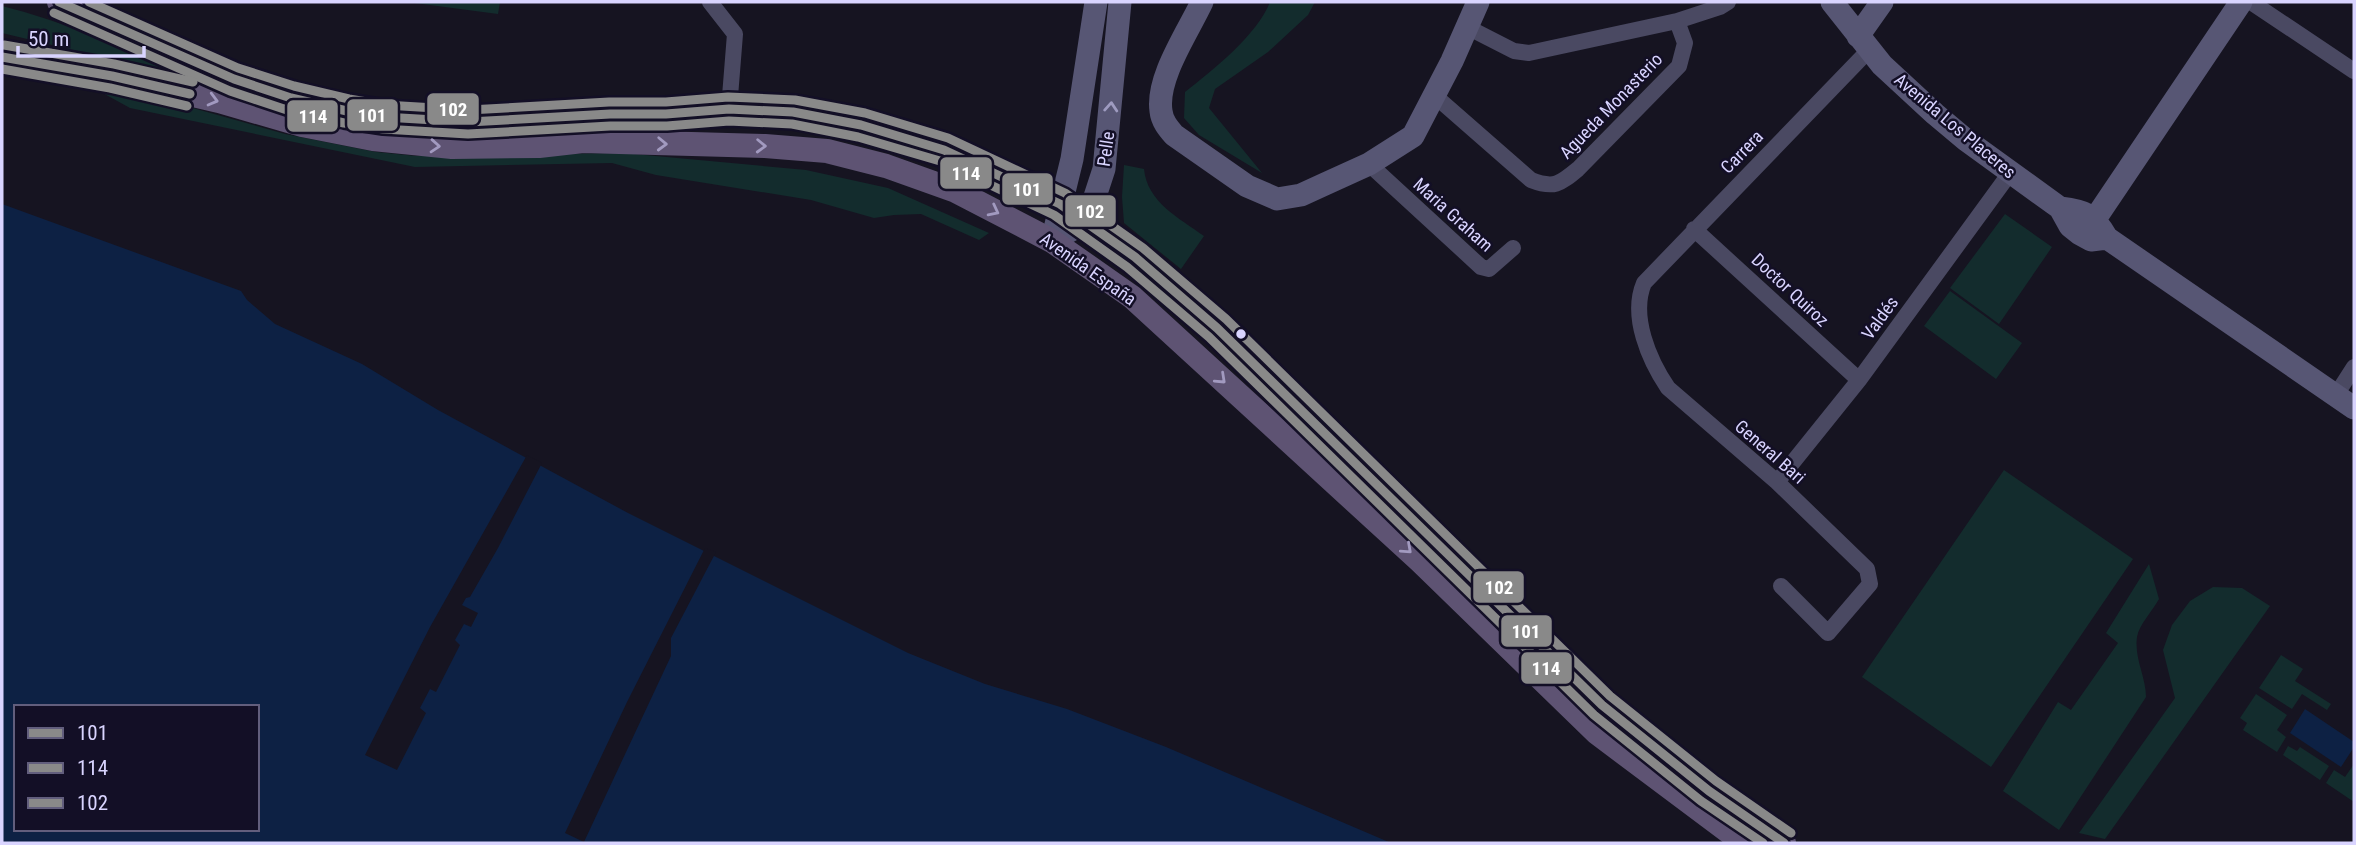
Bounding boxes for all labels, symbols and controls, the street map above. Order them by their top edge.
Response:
scale bar [18,14,144,58]
text: 50 m [28,27,69,51]
street label: Agueda Monasterio [1555,48,1666,163]
street label: Avenida Los Placeres [1890,69,2020,182]
one-way arrow [206,92,218,106]
line badge: 102 [426,92,480,126]
line badge: 101 [346,98,399,132]
text: 102 [439,98,467,121]
line badge: 114 [286,99,339,133]
one-way arrow [1103,101,1118,112]
text: 101 [358,104,386,127]
text: 114 [299,105,327,128]
street label: Carrera [1716,126,1767,178]
street label: Pelle [1093,130,1118,168]
one-way arrow [657,136,668,151]
one-way arrow [430,138,441,153]
one-way arrow [756,139,767,154]
line badge: 114 [939,156,993,190]
text: 114 [952,162,980,185]
line badge: 101 [1001,172,1054,206]
street label: Maria Graham [1409,173,1497,256]
text: 101 [1013,178,1041,201]
line badge: 102 [1064,194,1117,228]
text: 102 [1076,200,1104,223]
one-way arrow [987,203,999,216]
street label: Avenida España [1036,228,1140,309]
street label: Doctor Quiroz [1748,249,1833,331]
street label: Valdés [1857,292,1902,343]
unlabelled marker [1234,327,1248,341]
one-way arrow [1213,371,1226,383]
street label: General Bari [1731,415,1810,488]
one-way arrow [1399,541,1412,553]
line badge: 102 [1472,570,1525,604]
text: 102 [1485,576,1513,599]
line badge: 101 [1500,614,1553,648]
text: 101 [1512,620,1540,643]
line badge: 114 [1520,651,1573,685]
text: 114 [1532,657,1560,680]
legend [14,705,259,831]
text: 101 [77,721,108,745]
text: 114 [77,756,108,780]
text: 102 [77,791,108,815]

